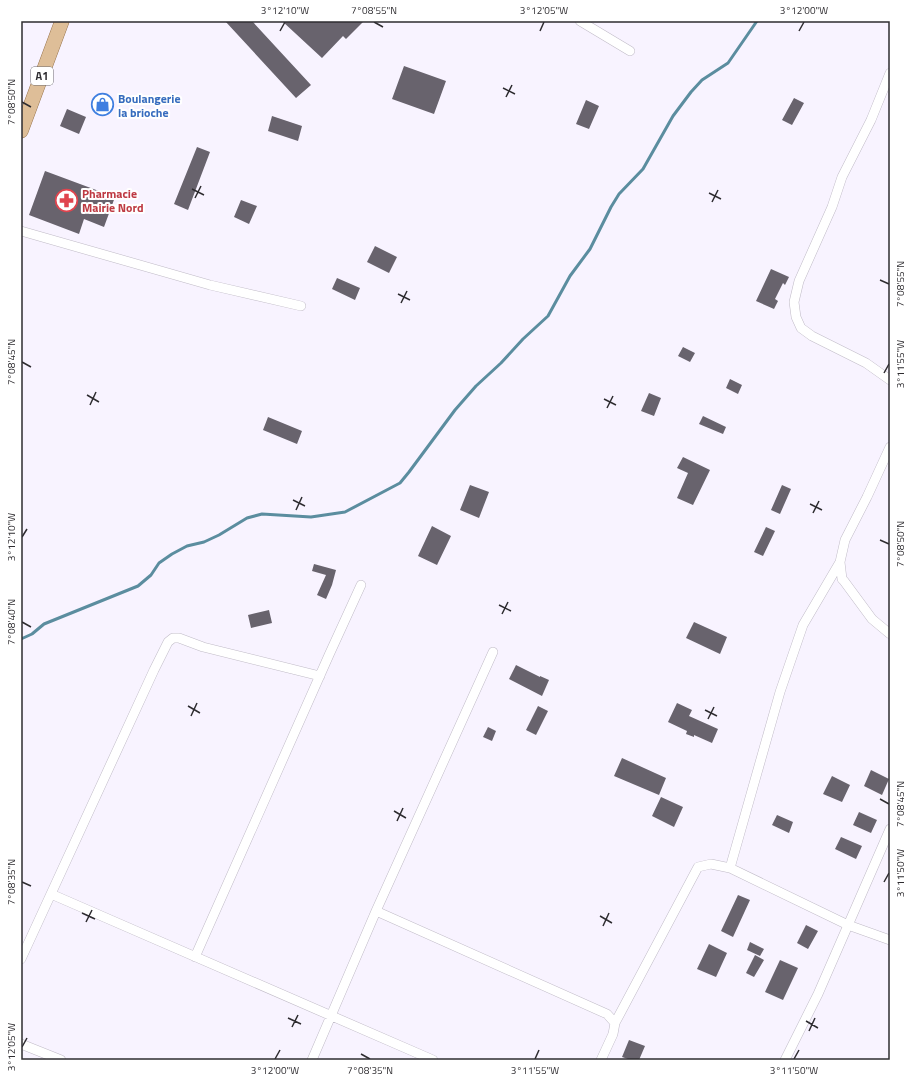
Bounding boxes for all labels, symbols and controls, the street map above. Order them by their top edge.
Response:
text: 3°12'10"W [261,3,309,18]
text: 7°08'55"N [351,3,397,18]
text: 3°12'05"W [520,3,568,18]
text: 3°12'00"W [780,3,828,18]
road number: A1 [31,67,53,85]
text: 7°08'50"N [4,79,19,125]
place label: Boulangerie la brioche [118,89,181,122]
shop icon: Boulangerie la brioche [90,92,116,118]
place label: Pharmacie Mairie Nord [82,184,144,217]
pharmacy icon: Pharmacie Mairie Nord [54,187,80,213]
text: 7°08'55"N [893,261,908,307]
text: 7°08'45"N [4,339,19,385]
text: 3°11'55"W [893,340,908,388]
text: 3°12'10"W [4,513,19,561]
text: 7°08'50"N [893,521,908,567]
text: 7°08'40"N [4,599,19,645]
text: 7°08'45"N [893,781,908,827]
text: 3°11'50"W [893,849,908,897]
text: 7°08'35"N [4,859,19,905]
text: 3°12'05"W [4,1023,19,1071]
text: 3°12'00"W [251,1063,299,1078]
text: 7°08'35"N [347,1063,393,1078]
text: 3°11'55"W [511,1063,559,1078]
text: 3°11'50"W [770,1063,818,1078]

